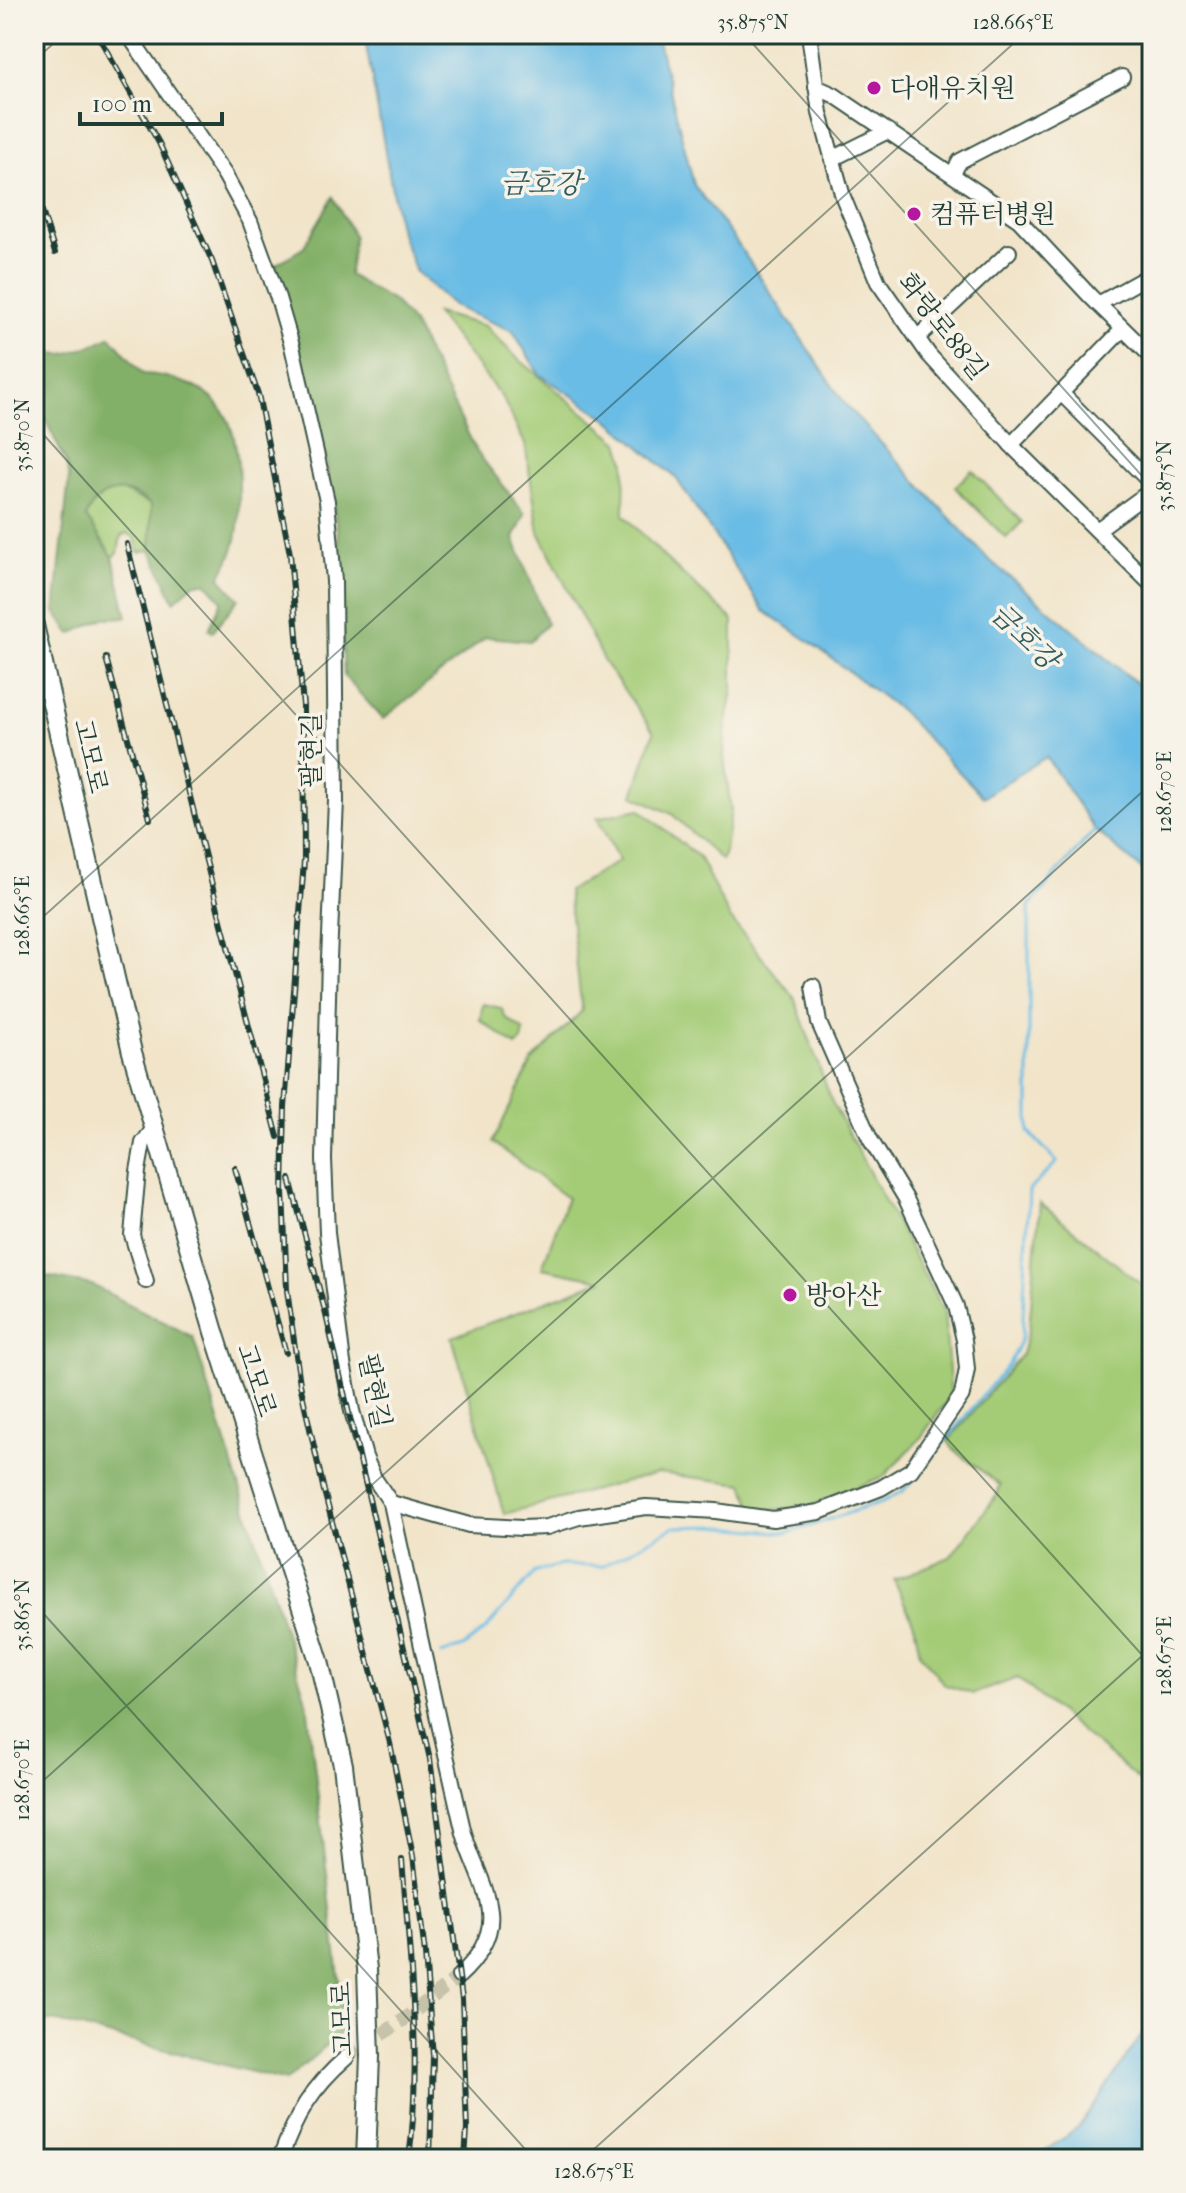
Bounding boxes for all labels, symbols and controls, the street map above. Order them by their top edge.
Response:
text: 35.875°N [717,11,789,34]
text: 128.665°E [972,11,1054,34]
place label: 다애유치원 [890,73,1016,104]
scale bar [80,76,222,126]
marker: 다애유치원 [865,79,883,97]
text: 100 m [92,90,152,118]
water label: 금호강 [500,167,586,200]
place label: 컴퓨터병원 [930,199,1056,230]
marker: 컴퓨터병원 [905,205,923,223]
street label: 화랑로88길 [891,267,994,386]
text: 35.870°N [11,398,34,472]
text: 35.875°N [1153,440,1176,512]
water label: 금호강 [984,596,1068,679]
street label: 팔현길 [296,712,327,788]
street label: 고모로 [67,716,114,796]
text: 128.670°E [1153,751,1176,833]
text: 128.665°E [11,875,34,957]
place label: 방아산 [806,1280,882,1311]
marker: 방아산 [781,1286,799,1304]
street label: 고모로 [230,1340,283,1421]
street label: 팔현길 [352,1351,397,1431]
text: 35.865°N [11,1579,34,1651]
text: 128.675°E [1153,1616,1176,1696]
text: 128.670°E [11,1739,34,1821]
street label: 고모로 [326,1981,359,2057]
text: 128.675°E [554,2160,634,2183]

